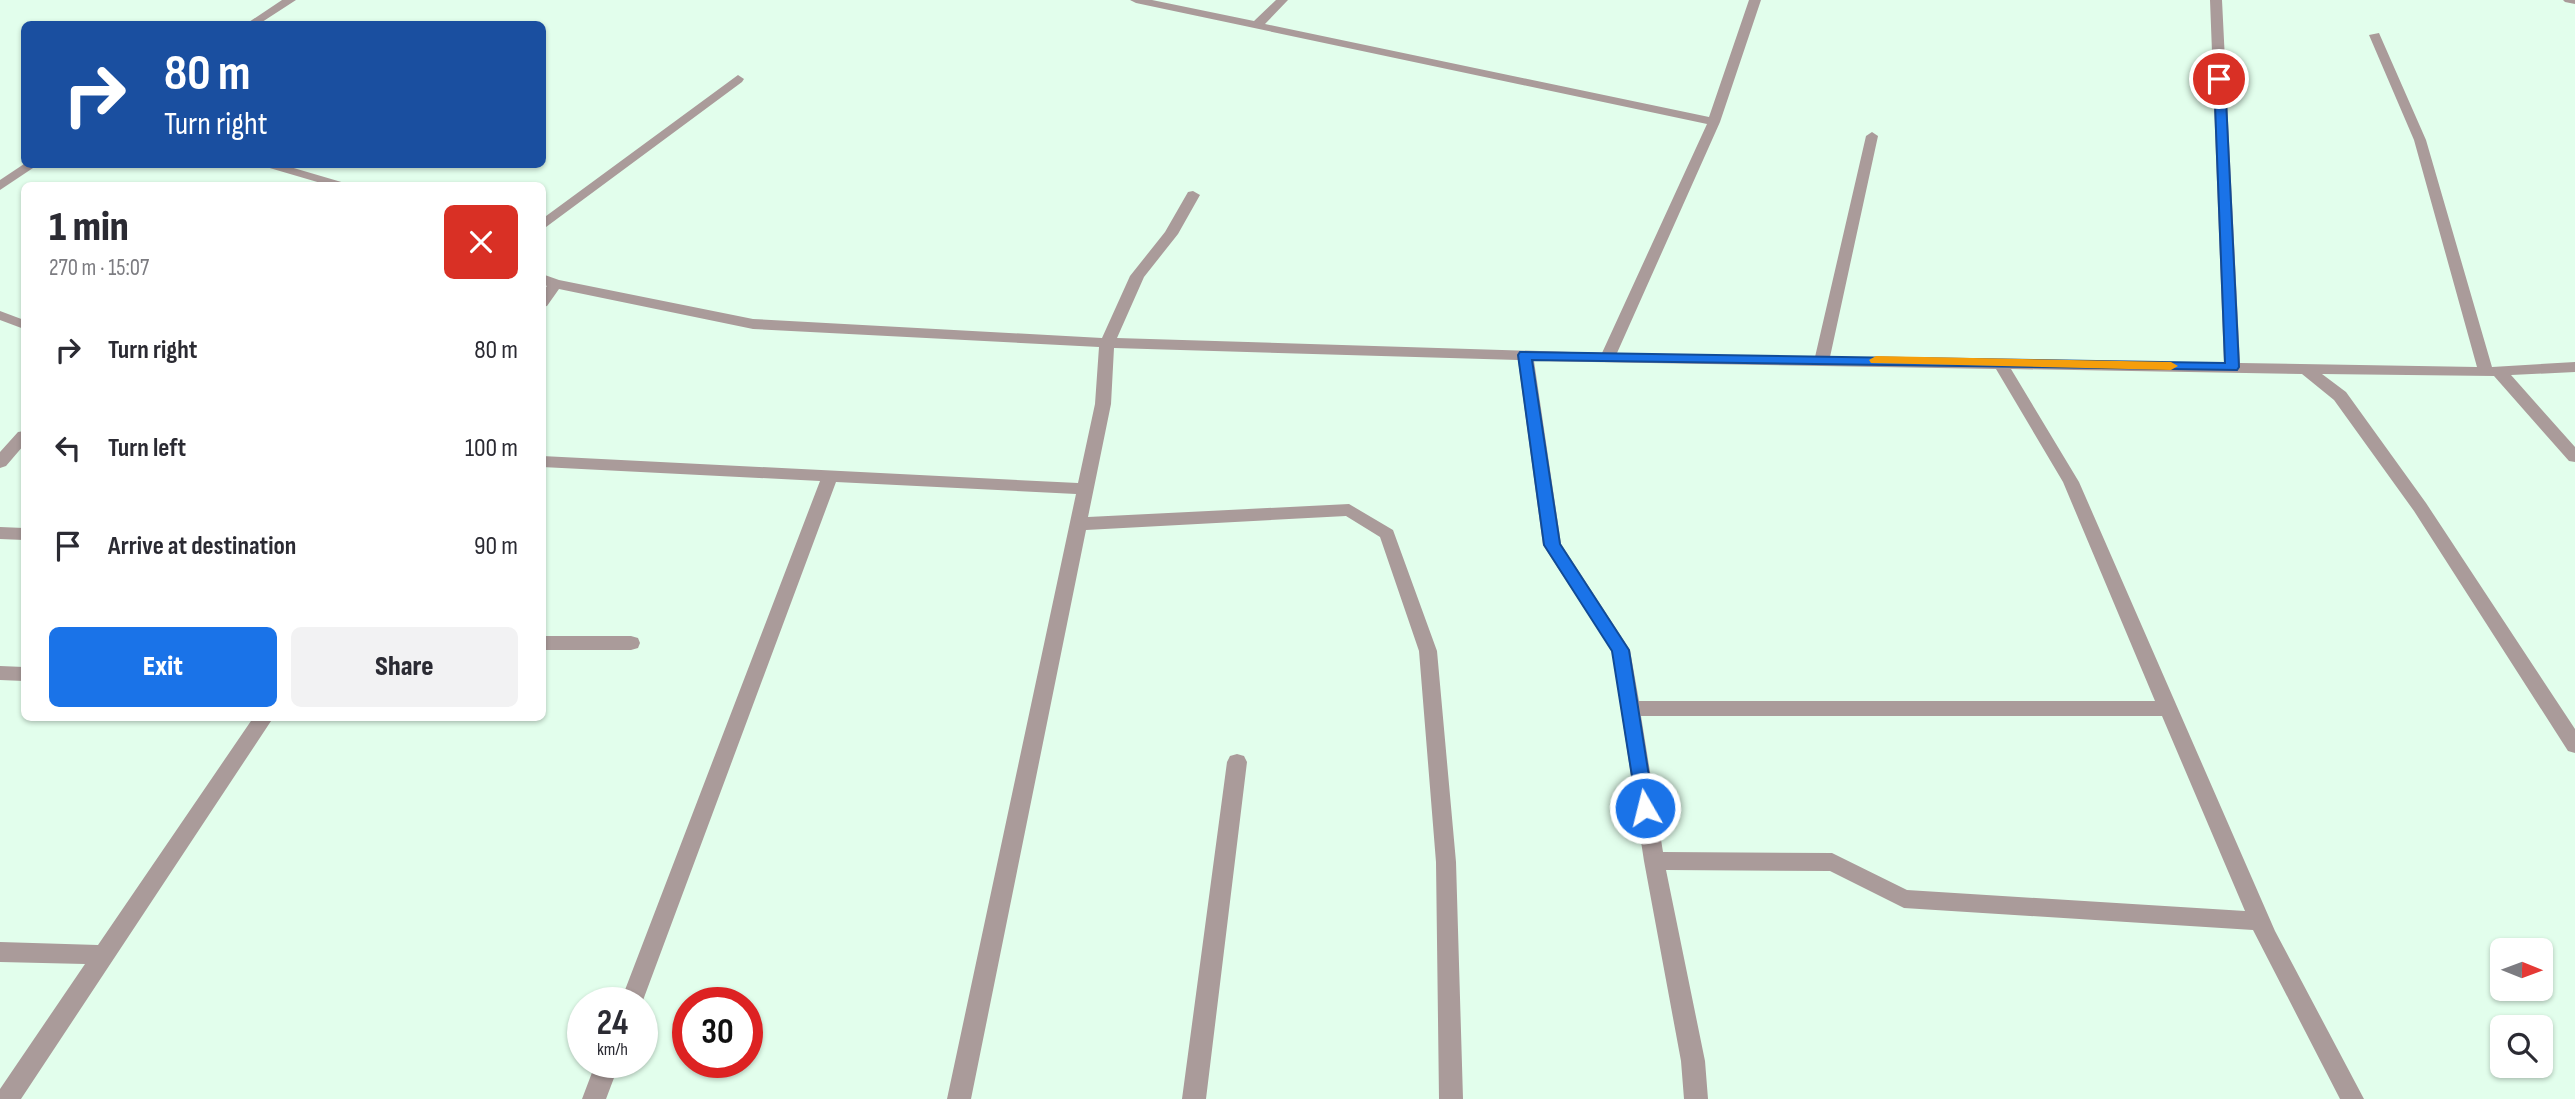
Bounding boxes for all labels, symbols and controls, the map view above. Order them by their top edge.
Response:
text: 80 m [164,45,251,104]
icon: right [49,49,140,140]
pin [2189,49,2249,109]
icon: arrive [2200,60,2238,98]
text: Turn right [164,105,268,144]
text: 1 min [49,202,129,253]
button: close [444,205,518,279]
text: 270 m · 15:07 [49,254,149,282]
icon: right [49,331,87,369]
text: Turn right [108,335,197,366]
text: 80 m [474,335,518,366]
icon: left [49,429,87,467]
text: Turn left [108,433,186,464]
text: 100 m [465,433,518,464]
icon: arrive [49,527,87,565]
text: Arrive at destination [108,531,296,562]
text: 90 m [474,531,518,562]
button: Exit [49,627,277,707]
button: Share [291,627,518,707]
position arrow [1608,771,1682,845]
north arrow [2490,938,2553,1001]
map controls [2490,938,2553,1078]
speed limit sign: 30 [672,987,763,1078]
text: 24 [597,1002,628,1045]
button: search [2490,1015,2553,1078]
text: km/h [597,1039,628,1060]

